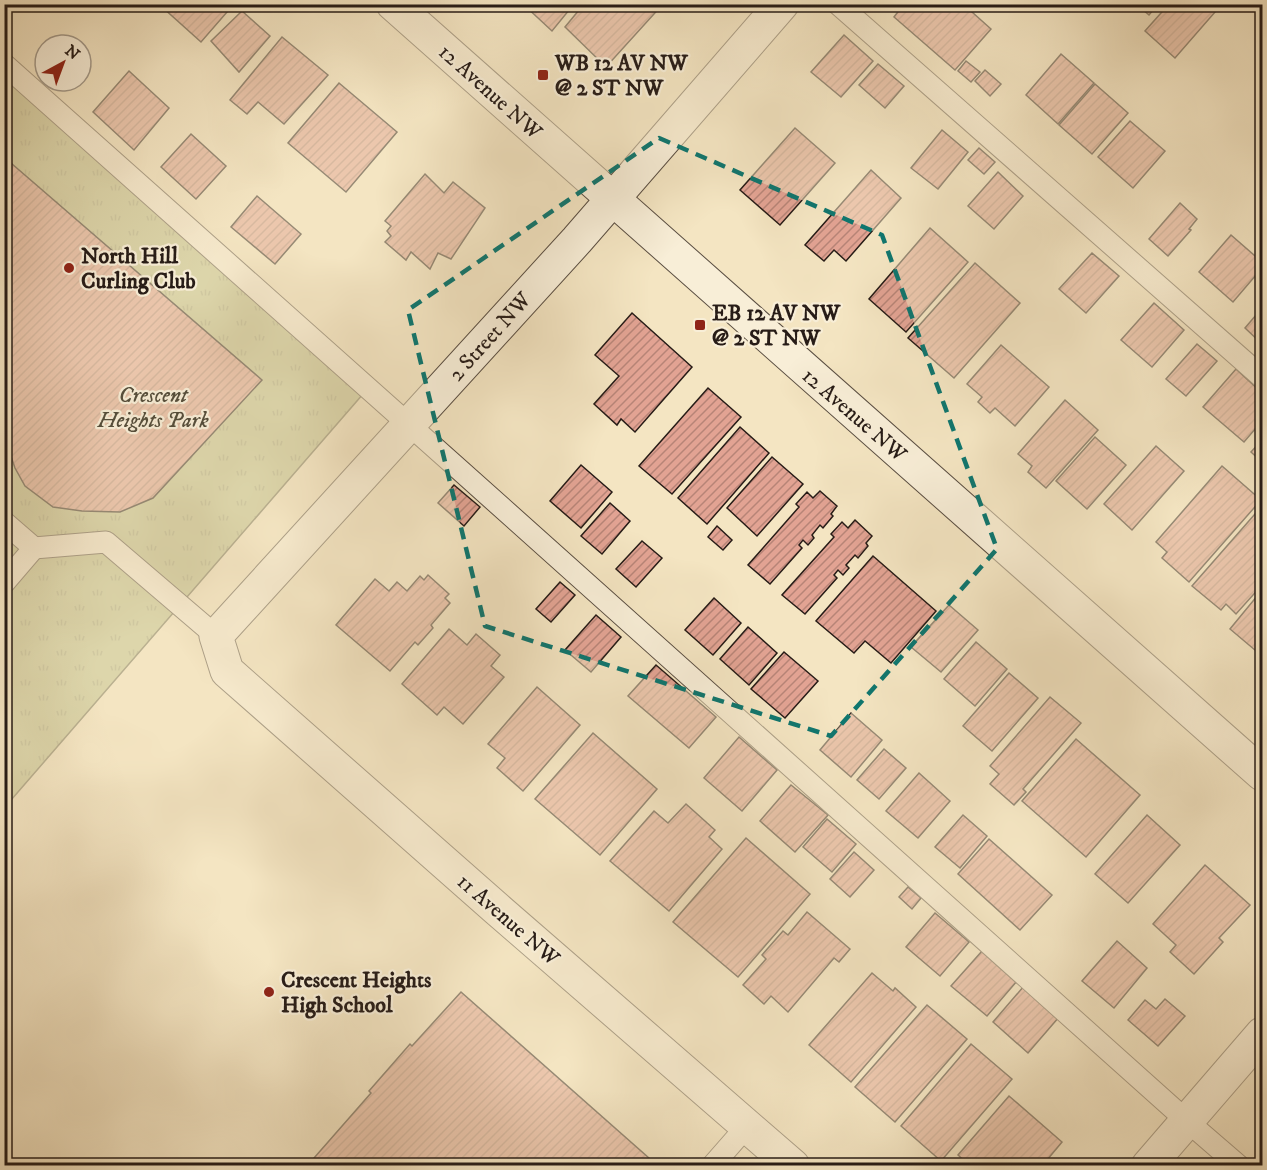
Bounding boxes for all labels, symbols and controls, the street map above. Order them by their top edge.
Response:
north arrow [33,33,93,93]
street label: 12 Avenue NW [433,39,548,146]
text: N [61,41,84,64]
place label: WB 12 AV NW @ 2 ST NW [554,50,688,102]
marker: WB 12 AV NW @ 2 ST NW [536,68,550,82]
place label: North Hill Curling Club [81,243,196,295]
marker: North Hill Curling Club [62,261,76,275]
street label: 2 Street NW [443,286,538,387]
place label: EB 12 AV NW @ 2 ST NW [712,300,841,352]
marker: EB 12 AV NW @ 2 ST NW [693,318,707,332]
street label: 12 Avenue NW [796,362,913,469]
park label: Crescent Heights Park [96,382,209,434]
street label: 11 Avenue NW [451,868,566,973]
place label: Crescent Heights High School [281,967,432,1019]
marker: Crescent Heights High School [262,985,276,999]

